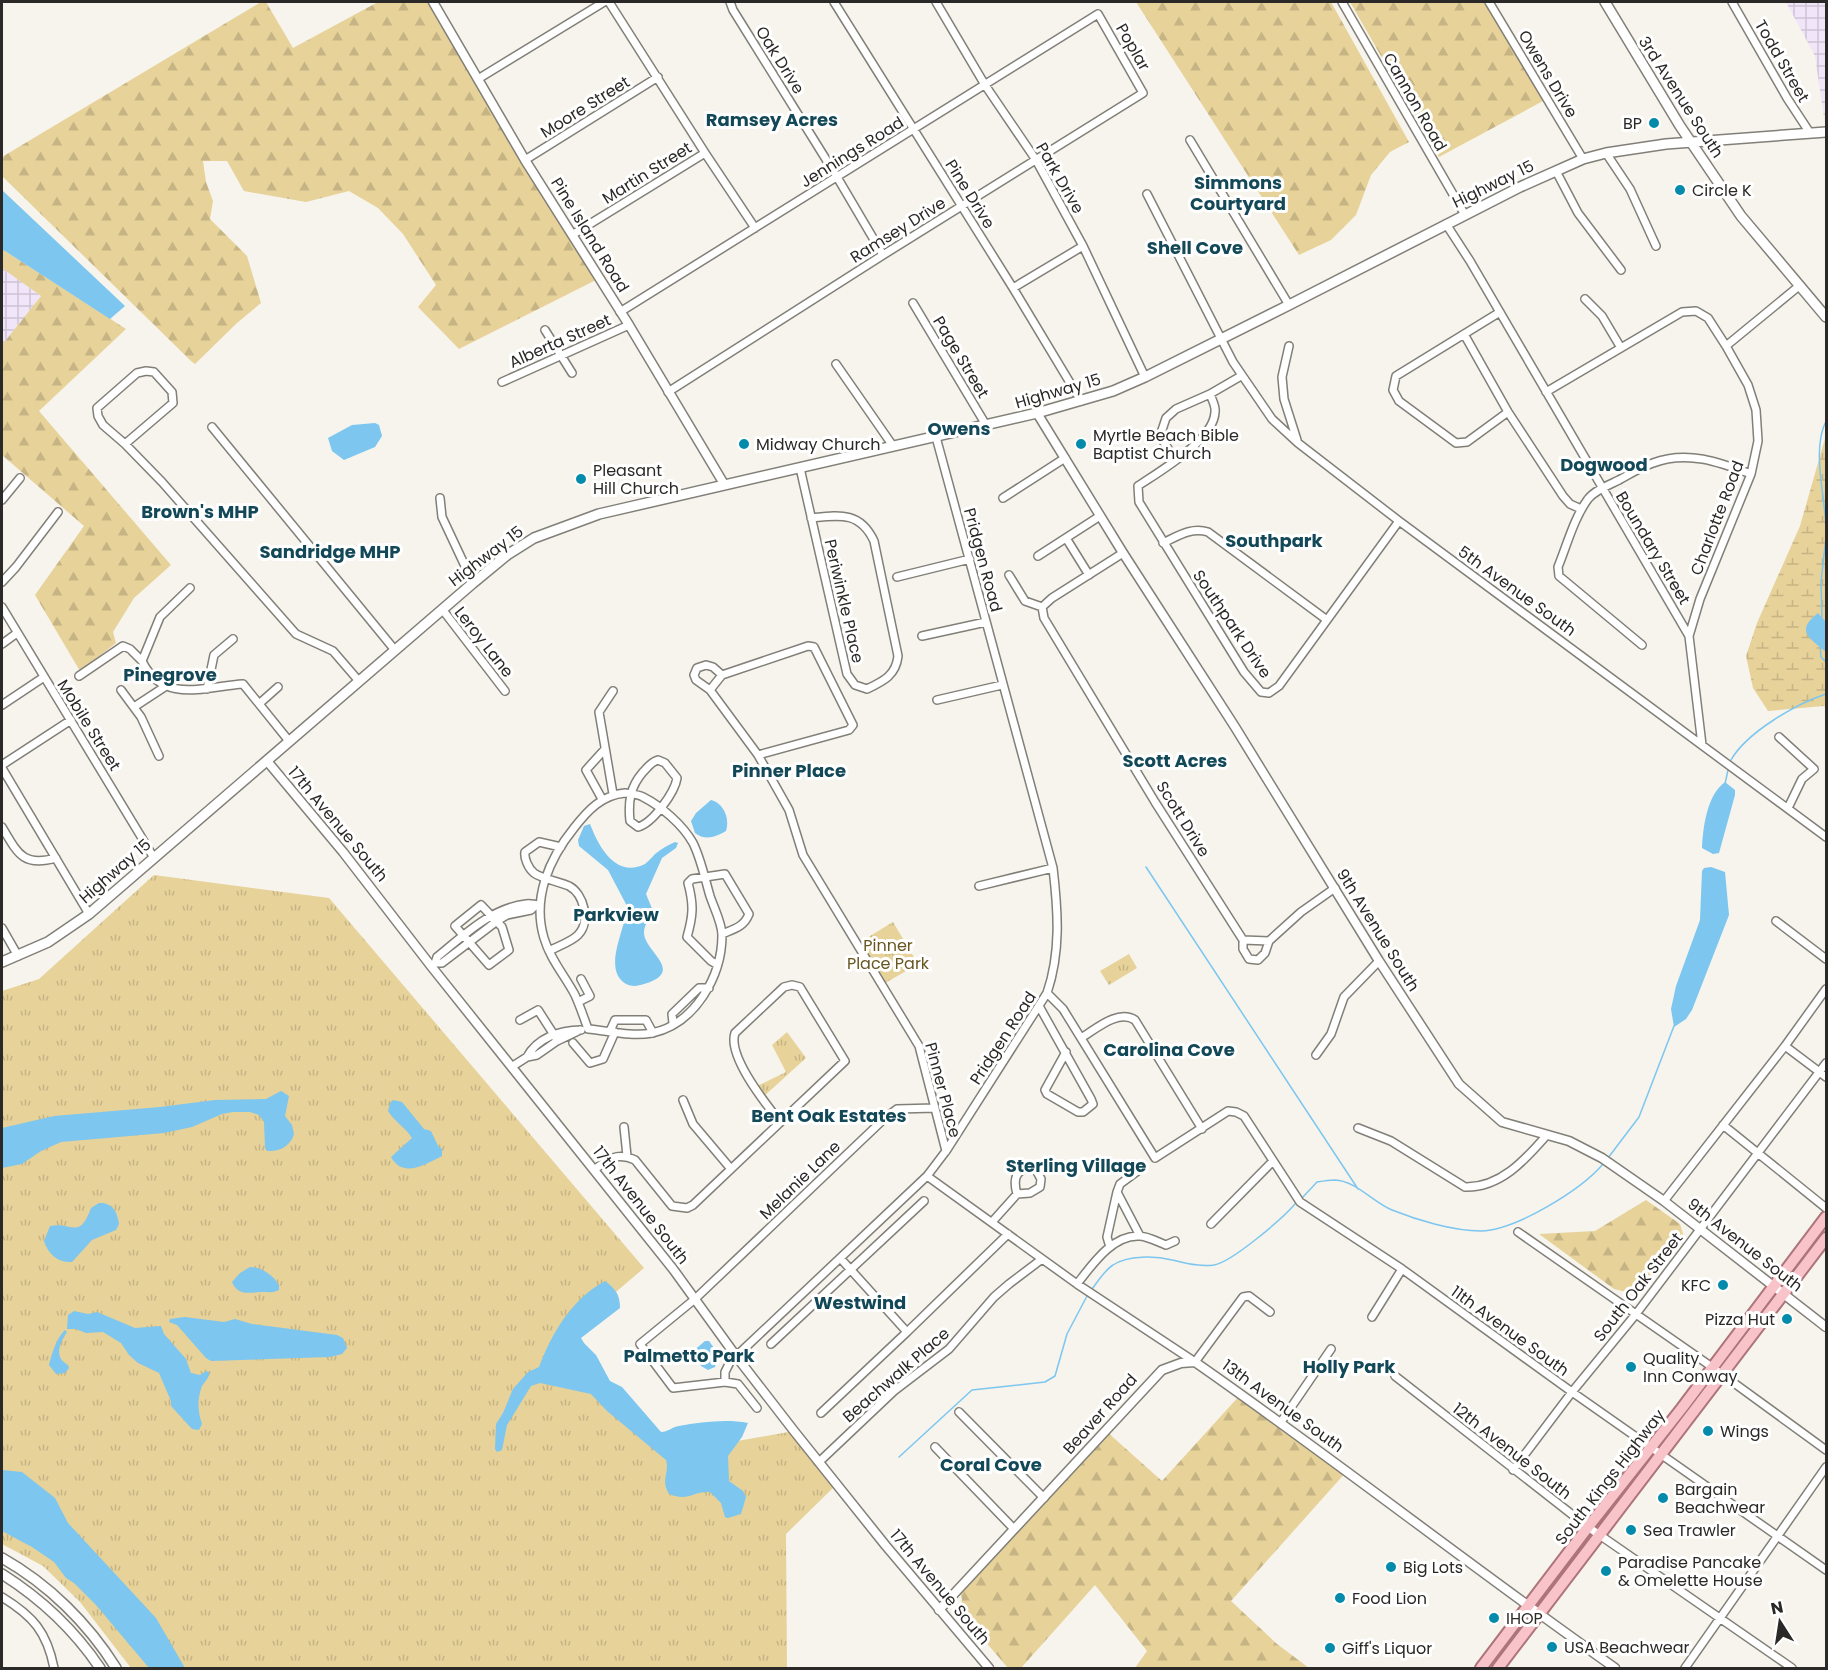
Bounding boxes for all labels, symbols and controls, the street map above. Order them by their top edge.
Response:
street label: Todd Street [1749,16,1815,107]
street label: Poplar [1110,19,1156,75]
street label: Oak Drive [750,22,810,98]
street label: Owens Drive [1513,26,1583,122]
street label: 3rd Avenue South [1633,32,1729,162]
street label: Cannon Road [1378,49,1452,155]
street label: Moore Street [536,70,634,144]
district label: Ramsey Acres [706,107,838,132]
street label: Jennings Road [796,111,908,193]
place label: BP [1623,112,1642,135]
marker: BP [1647,116,1661,130]
street label: Martin Street [598,136,696,210]
street label: Park Drive [1030,138,1090,218]
street label: Highway 15 [1448,154,1538,214]
street label: Pine Drive [940,155,1000,233]
district label: Simmons Courtyard [1190,170,1286,216]
street label: Pine Island Road [545,173,635,297]
place label: Circle K [1692,179,1752,202]
marker: Circle K [1673,183,1687,197]
street label: Ramsey Drive [846,191,950,269]
district label: Shell Cove [1147,235,1243,260]
street label: Alberta Street [505,308,615,374]
street label: Page Street [927,312,995,402]
street label: Highway 15 [1012,368,1104,414]
district label: Owens [928,416,991,441]
place label: Myrtle Beach Bible Baptist Church [1093,424,1239,465]
place label: Midway Church [756,433,881,456]
marker: Midway Church [737,437,751,451]
marker: Myrtle Beach Bible Baptist Church [1074,437,1088,451]
district label: Dogwood [1560,452,1648,477]
street label: Charlotte Road [1685,457,1749,579]
place label: Pleasant Hill Church [593,459,679,500]
marker: Pleasant Hill Church [574,472,588,486]
street label: Boundary Street [1610,487,1696,609]
district label: Brown's MHP [141,499,259,524]
street label: Pridgen Road [958,505,1008,615]
street label: Highway 15 [444,520,528,592]
district label: Southpark [1225,528,1324,553]
street label: Periwinkle Place [819,537,869,665]
district label: Sandridge MHP [260,539,400,564]
street label: 5th Avenue South [1453,540,1581,642]
street label: Southpark Drive [1187,565,1277,683]
street label: Leroy Lane [449,602,519,682]
district label: Pinegrove [123,662,217,687]
street label: Mobile Street [52,675,126,775]
district label: Scott Acres [1123,748,1227,773]
district label: Pinner Place [732,758,846,783]
street label: 17th Avenue South [283,761,393,887]
street label: Scott Drive [1151,777,1215,861]
street label: Highway 15 [74,833,156,909]
street label: 9th Avenue South [1331,864,1425,996]
district label: Parkview [573,902,659,927]
park label: Pinner Place Park [847,934,930,975]
street label: Pridgen Road [964,987,1042,1089]
district label: Carolina Cove [1103,1037,1235,1062]
street label: Pinner Place [919,1040,967,1140]
district label: Bent Oak Estates [751,1103,907,1128]
street label: Melanie Lane [754,1135,846,1225]
street label: 17th Avenue South [587,1141,695,1269]
district label: Sterling Village [1006,1153,1146,1178]
street label: 9th Avenue South [1682,1193,1808,1297]
street label: South Oak Street [1588,1227,1688,1346]
place label: KFC [1681,1274,1711,1297]
marker: KFC [1716,1278,1730,1292]
street label: 11th Avenue South [1446,1280,1574,1382]
district label: Westwind [814,1290,906,1315]
place label: Pizza Hut [1705,1308,1775,1331]
marker: Pizza Hut [1780,1312,1794,1326]
street label: Beachwalk Place [838,1322,954,1428]
district label: Palmetto Park [623,1343,755,1368]
place label: Quality Inn Conway [1643,1347,1737,1388]
street label: 13th Avenue South [1218,1354,1348,1458]
district label: Holly Park [1303,1354,1396,1379]
marker: Quality Inn Conway [1624,1360,1638,1374]
street label: Beaver Road [1058,1369,1142,1459]
street label: 12th Avenue South [1448,1397,1576,1505]
street label: South Kings Highway [1550,1404,1670,1550]
place label: Wings [1720,1420,1769,1443]
marker: Wings [1701,1424,1715,1438]
district label: Coral Cove [940,1452,1042,1477]
place label: Bargain Beachwear [1675,1478,1765,1519]
marker: Bargain Beachwear [1656,1491,1670,1505]
place label: Sea Trawler [1643,1519,1736,1542]
marker: Sea Trawler [1624,1523,1638,1537]
street label: 17th Avenue South [885,1524,995,1650]
place label: Paradise Pancake & Omelette House [1618,1551,1763,1592]
place label: Big Lots [1403,1556,1463,1579]
marker: Big Lots [1384,1560,1398,1574]
marker: Paradise Pancake & Omelette House [1599,1564,1613,1578]
place label: Food Lion [1352,1587,1427,1610]
marker: Food Lion [1333,1591,1347,1605]
north arrow [1750,1592,1810,1652]
text: N [1769,1595,1785,1620]
place label: IHOP [1506,1607,1543,1630]
marker: IHOP [1487,1611,1501,1625]
place label: USA Beachwear [1564,1636,1690,1659]
place label: Giff's Liquor [1342,1637,1432,1660]
marker: USA Beachwear [1545,1640,1559,1654]
marker: Giff's Liquor [1323,1641,1337,1655]

